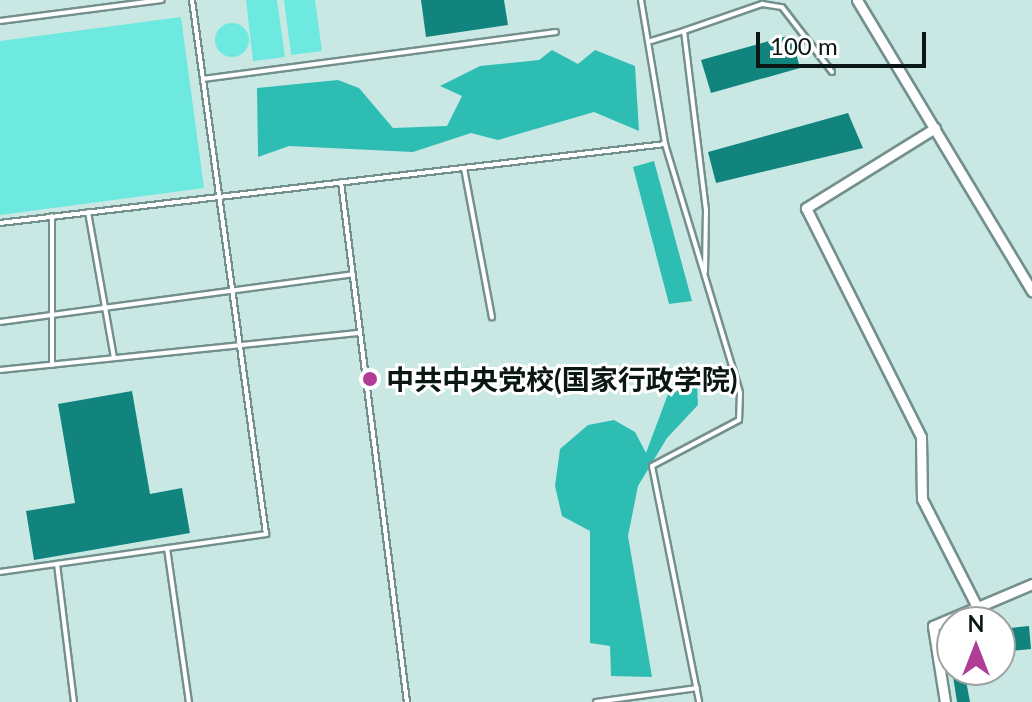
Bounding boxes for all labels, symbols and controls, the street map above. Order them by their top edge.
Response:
scale bar [760,16,930,66]
text: 100 m [770,31,838,60]
place label: 中共中央党校(国家行政学院) [386,362,737,396]
marker: 中共中央党校(国家行政学院) [361,370,379,388]
north arrow [936,606,1016,686]
text: N [968,610,984,637]

